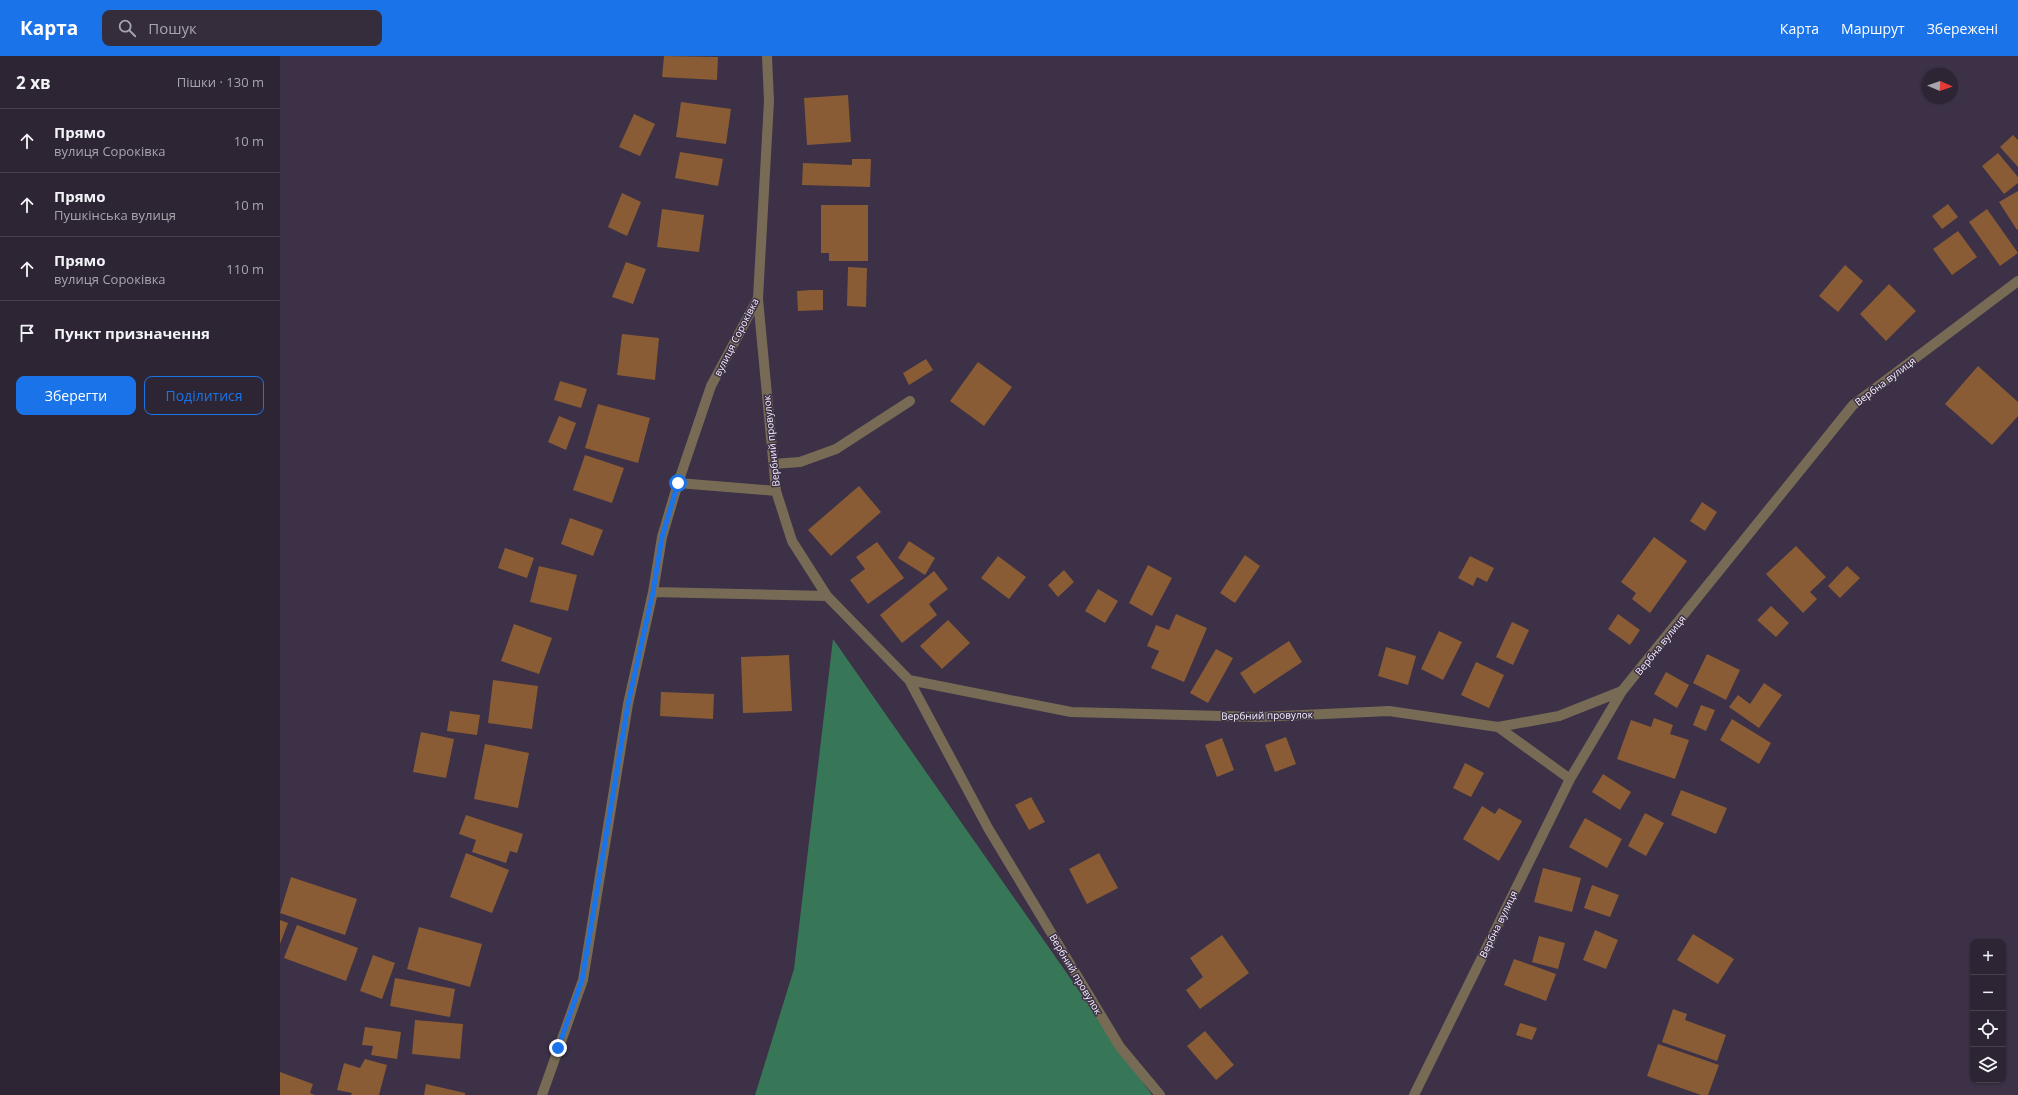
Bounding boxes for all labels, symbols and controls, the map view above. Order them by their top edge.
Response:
search box [102,10,382,46]
text: Карта [20,15,78,41]
icon: search [116,17,138,39]
text: Пошук [148,18,197,38]
text: Карта [1780,19,1819,38]
text: Маршрут [1841,19,1905,38]
text: Збережені [1927,19,1998,38]
north arrow [1922,68,1958,104]
text: 2 хв [16,71,51,94]
text: Пішки · 130 m [177,73,264,91]
text: Прямо [54,122,106,142]
icon: ahead [16,130,38,152]
text: 10 m [234,132,264,150]
text: вулиця Сороківка [54,142,166,160]
text: Прямо [54,186,106,206]
icon: ahead [16,194,38,216]
text: 10 m [234,196,264,214]
text: Пушкінська вулиця [54,206,176,224]
text: Прямо [54,250,106,270]
icon: ahead [16,258,38,280]
text: 110 m [226,260,264,278]
text: вулиця Сороківка [54,270,166,288]
street label: вулиця Сороківка [710,296,762,378]
icon: arrive [16,322,38,344]
text: Пункт призначення [54,323,210,343]
street label: Вербна вулиця [1852,353,1918,409]
button: Зберегти [16,376,136,415]
button: Поділитися [144,376,264,415]
street label: Вербний провулок [759,394,783,487]
route start [669,474,687,492]
street label: Вербна вулиця [1632,612,1688,678]
street label: Вербний провулок [1221,707,1314,723]
street label: Вербна вулиця [1476,888,1520,960]
street label: Вербний провулок [1046,931,1106,1018]
map controls [1970,939,2006,1083]
button: + [1970,939,2006,975]
button: − [1970,975,2006,1011]
button: locate [1970,1011,2006,1047]
route end [549,1039,567,1057]
button: layers [1970,1047,2006,1083]

